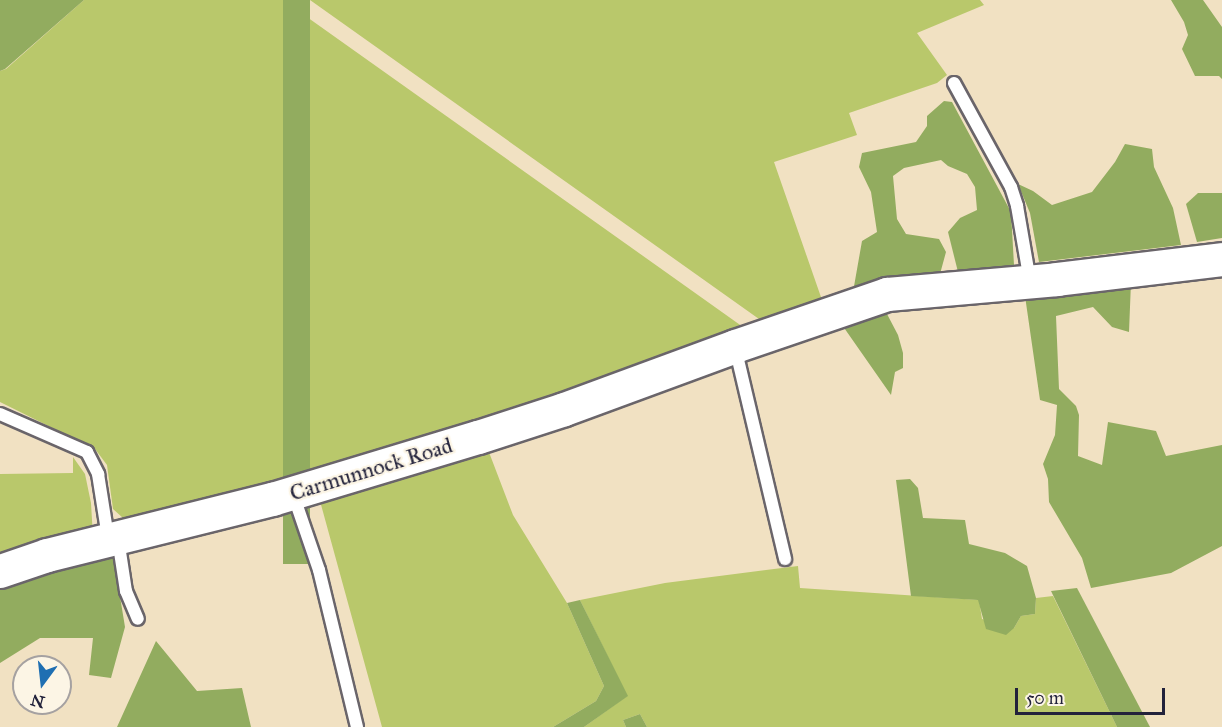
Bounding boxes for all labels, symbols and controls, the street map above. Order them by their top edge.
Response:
street label: Carmunnock Road [286,432,456,506]
north arrow [12,655,72,715]
scale bar [1018,676,1168,714]
text: 50 m [1026,687,1064,709]
text: N [29,690,47,712]

